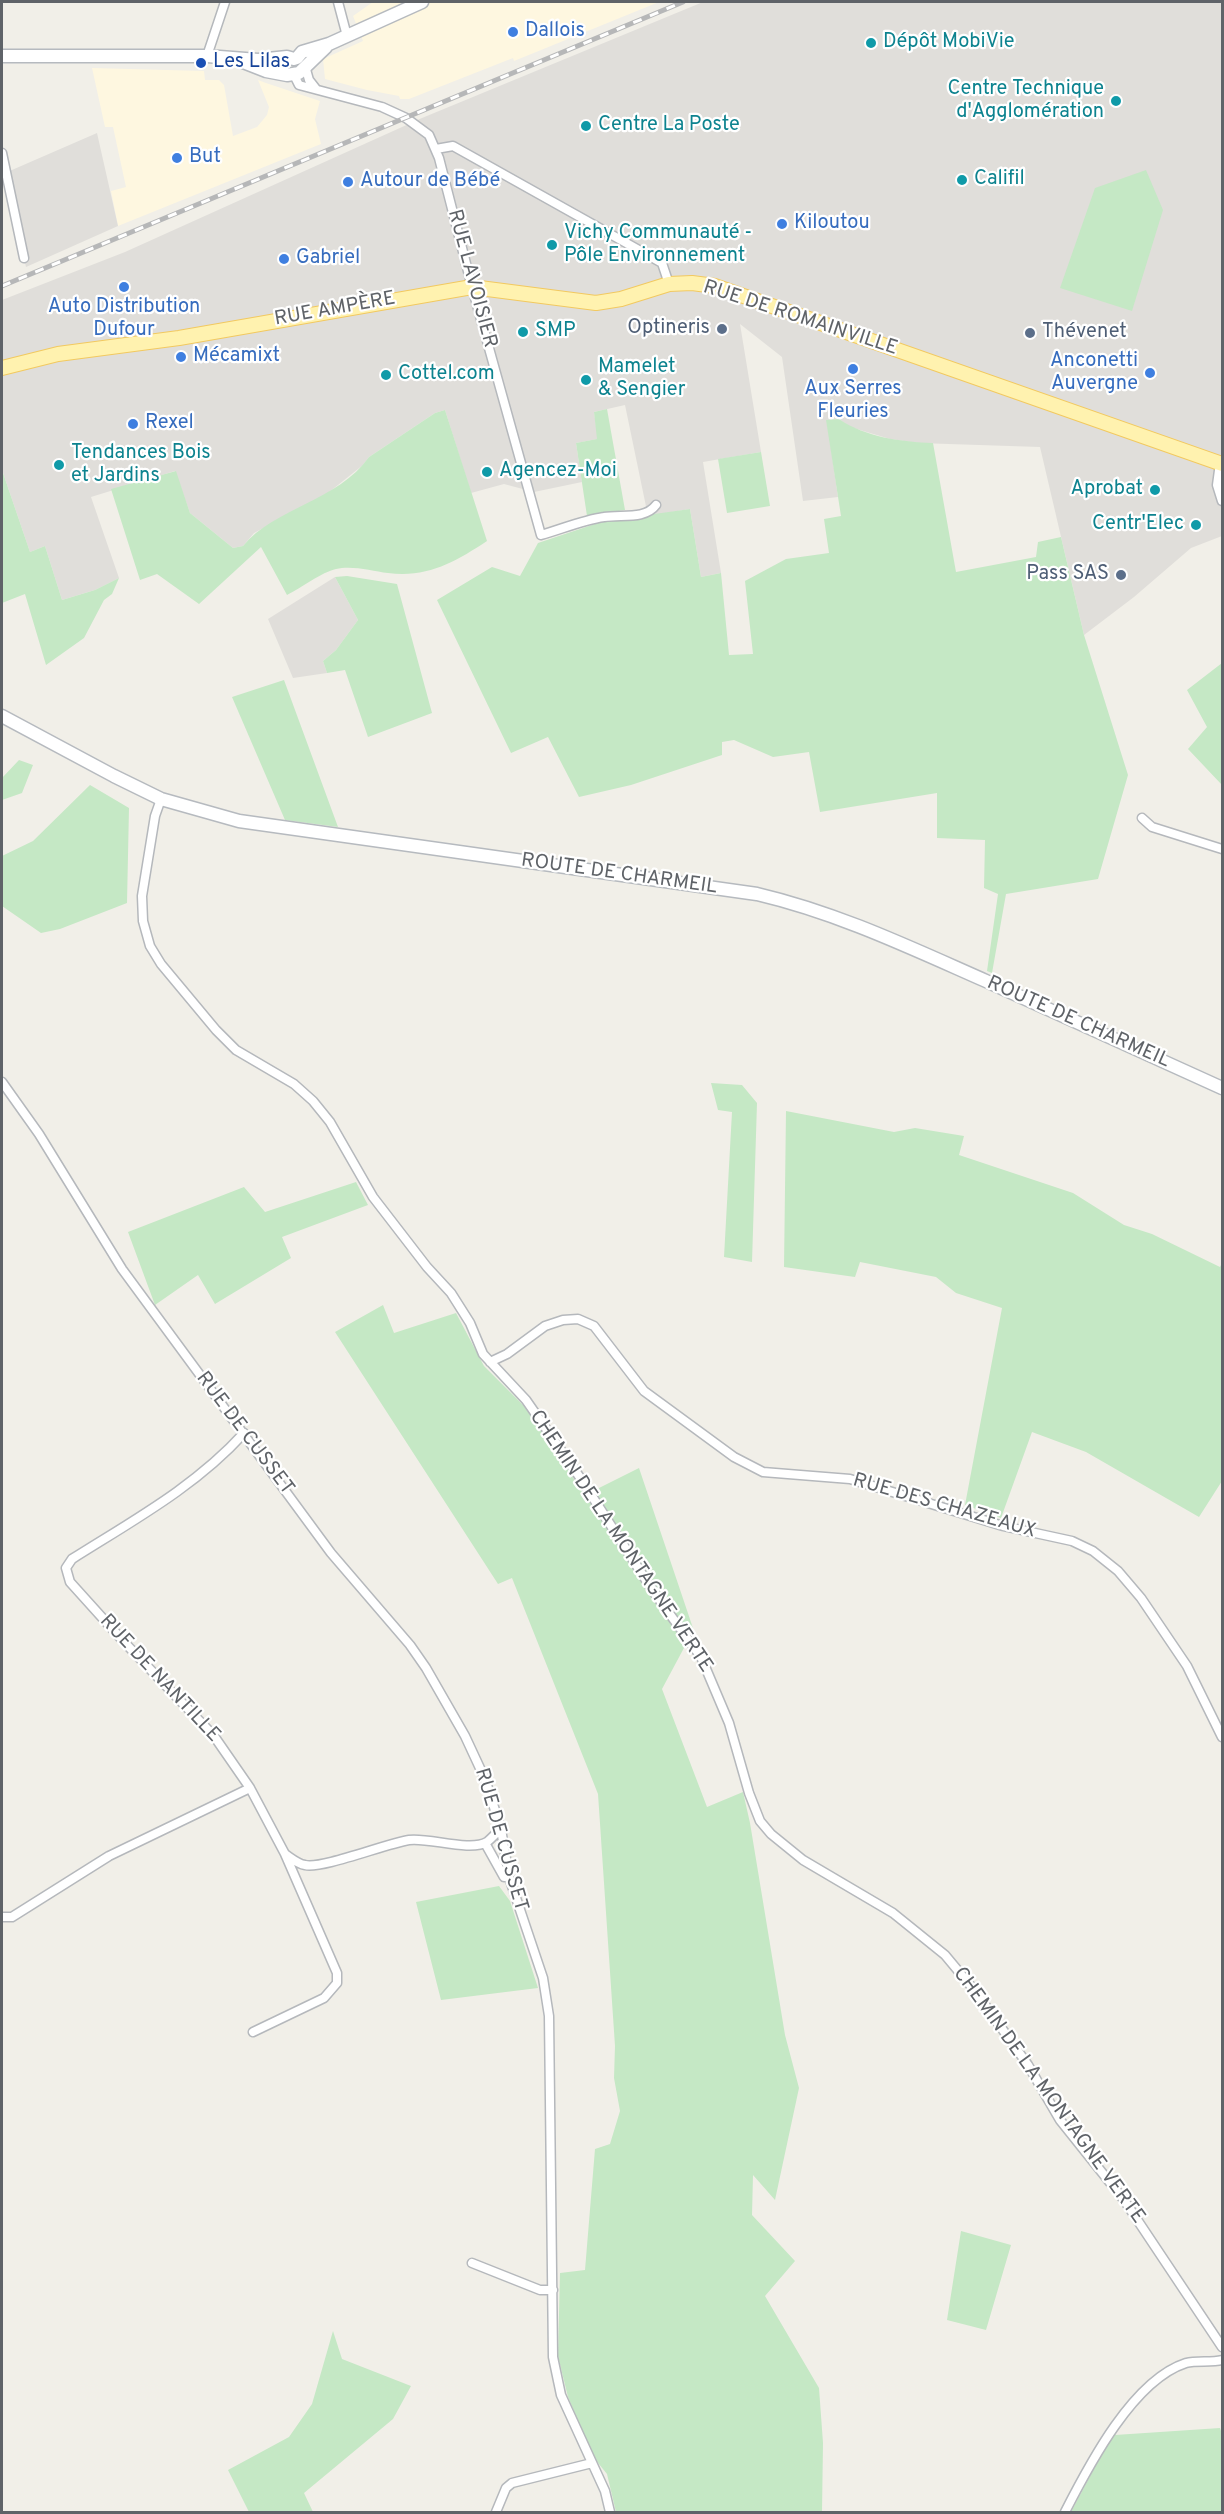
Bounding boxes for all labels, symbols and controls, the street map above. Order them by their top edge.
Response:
place label: Dallois [525,20,585,44]
marker: Dallois [506,25,520,39]
place label: Dépôt MobiVie [883,31,1015,55]
marker: Dépôt MobiVie [864,36,878,50]
place label: Les Lilas [213,51,290,75]
marker: Les Lilas [194,56,208,70]
place label: Centre Technique d'Agglomération [948,78,1104,125]
marker: Centre Technique d'Agglomération [1109,94,1123,108]
place label: Centre La Poste [598,114,740,138]
marker: Centre La Poste [579,119,593,133]
place label: But [189,146,221,170]
marker: But [170,151,184,165]
place label: Califil [974,168,1025,192]
place label: Autour de Bébé [360,170,500,194]
marker: Califil [955,173,969,187]
marker: Autour de Bébé [341,175,355,189]
street label: RUE LAVOISIER [441,207,501,351]
place label: Kiloutou [794,212,870,236]
marker: Kiloutou [775,217,789,231]
place label: Vichy Communauté - Pôle Environnement [564,222,752,269]
marker: Vichy Communauté - Pôle Environnement [545,238,559,252]
place label: Gabriel [296,247,360,271]
marker: Gabriel [277,252,291,266]
street label: RUE DE ROMAINVILLE [700,276,900,362]
marker: Auto Distribution Dufour [117,280,131,294]
street label: RUE AMPÈRE [273,288,397,332]
place label: Auto Distribution Dufour [48,296,200,343]
place label: Optineris [627,317,710,341]
place label: SMP [535,320,576,344]
place label: Thévenet [1042,321,1127,345]
marker: Optineris [715,322,729,336]
marker: SMP [516,325,530,339]
marker: Thévenet [1023,326,1037,340]
place label: Mécamixt [193,345,280,369]
marker: Mécamixt [174,350,188,364]
place label: Anconetti Auvergne [1050,350,1138,397]
place label: Mamelet & Sengier [598,356,685,403]
marker: Aux Serres Fleuries [846,362,860,376]
place label: Cottel.com [398,363,495,387]
marker: Anconetti Auvergne [1143,366,1157,380]
marker: Cottel.com [379,368,393,382]
marker: Mamelet & Sengier [579,373,593,387]
place label: Aux Serres Fleuries [804,378,902,425]
place label: Rexel [145,412,194,436]
marker: Rexel [126,417,140,431]
place label: Tendances Bois et Jardins [71,442,211,489]
marker: Tendances Bois et Jardins [52,458,66,472]
place label: Agencez-Moi [499,460,617,484]
marker: Agencez-Moi [480,465,494,479]
place label: Aprobat [1070,478,1143,502]
marker: Aprobat [1148,483,1162,497]
place label: Centr'Elec [1092,513,1184,537]
marker: Centr'Elec [1189,518,1203,532]
place label: Pass SAS [1026,563,1109,587]
marker: Pass SAS [1114,568,1128,582]
street label: ROUTE DE CHARMEIL [519,849,719,901]
street label: ROUTE DE CHARMEIL [983,972,1173,1074]
street label: RUE DE CUSSET [190,1368,298,1500]
street label: CHEMIN DE LA MONTAGNE VERTE [523,1406,717,1678]
street label: RUE DES CHAZEAUX [850,1469,1038,1545]
street label: RUE DE NANTILLE [94,1610,224,1748]
street label: RUE DE CUSSET [468,1766,532,1914]
street label: CHEMIN DE LA MONTAGNE VERTE [947,1963,1149,2229]

